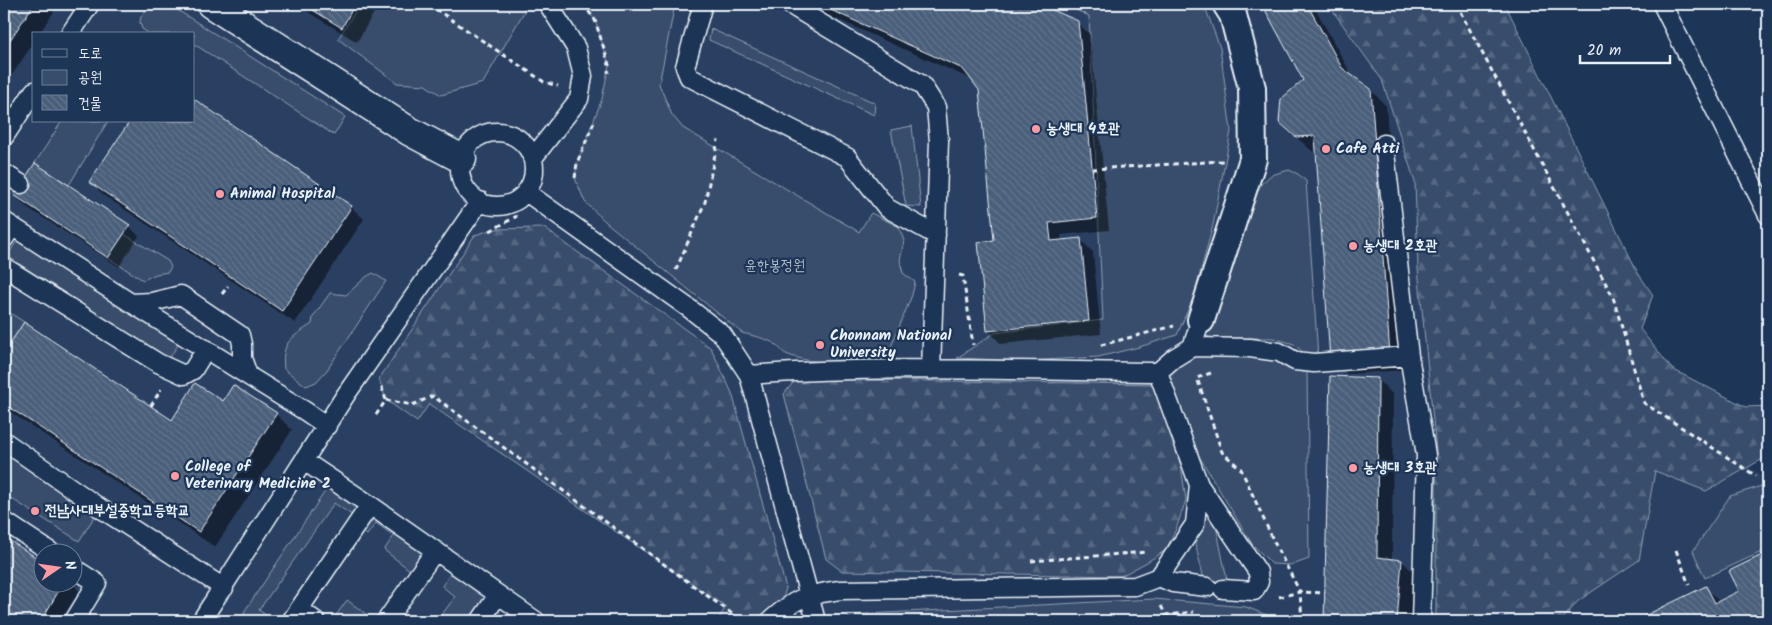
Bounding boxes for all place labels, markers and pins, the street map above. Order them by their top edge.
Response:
place label: 농생대 4호관 [1046,117,1120,141]
marker: 농생대 4호관 [1030,123,1042,135]
place label: Cafe Atti [1336,137,1401,161]
marker: Cafe Atti [1320,143,1332,155]
place label: Animal Hospital [230,182,335,206]
marker: Animal Hospital [214,188,226,200]
place label: 농생대 2호관 [1363,234,1438,258]
marker: 농생대 2호관 [1347,240,1359,252]
place label: Chonnam National University [830,324,951,365]
marker: Chonnam National University [814,339,826,351]
place label: College of Veterinary Medicine 2 [185,455,331,496]
place label: 농생대 3호관 [1363,456,1437,480]
marker: 농생대 3호관 [1347,462,1359,474]
marker: College of Veterinary Medicine 2 [169,470,181,482]
place label: 전남사대부설중학고등학교 [44,499,190,523]
marker: 전남사대부설중학고등학교 [29,505,41,517]

